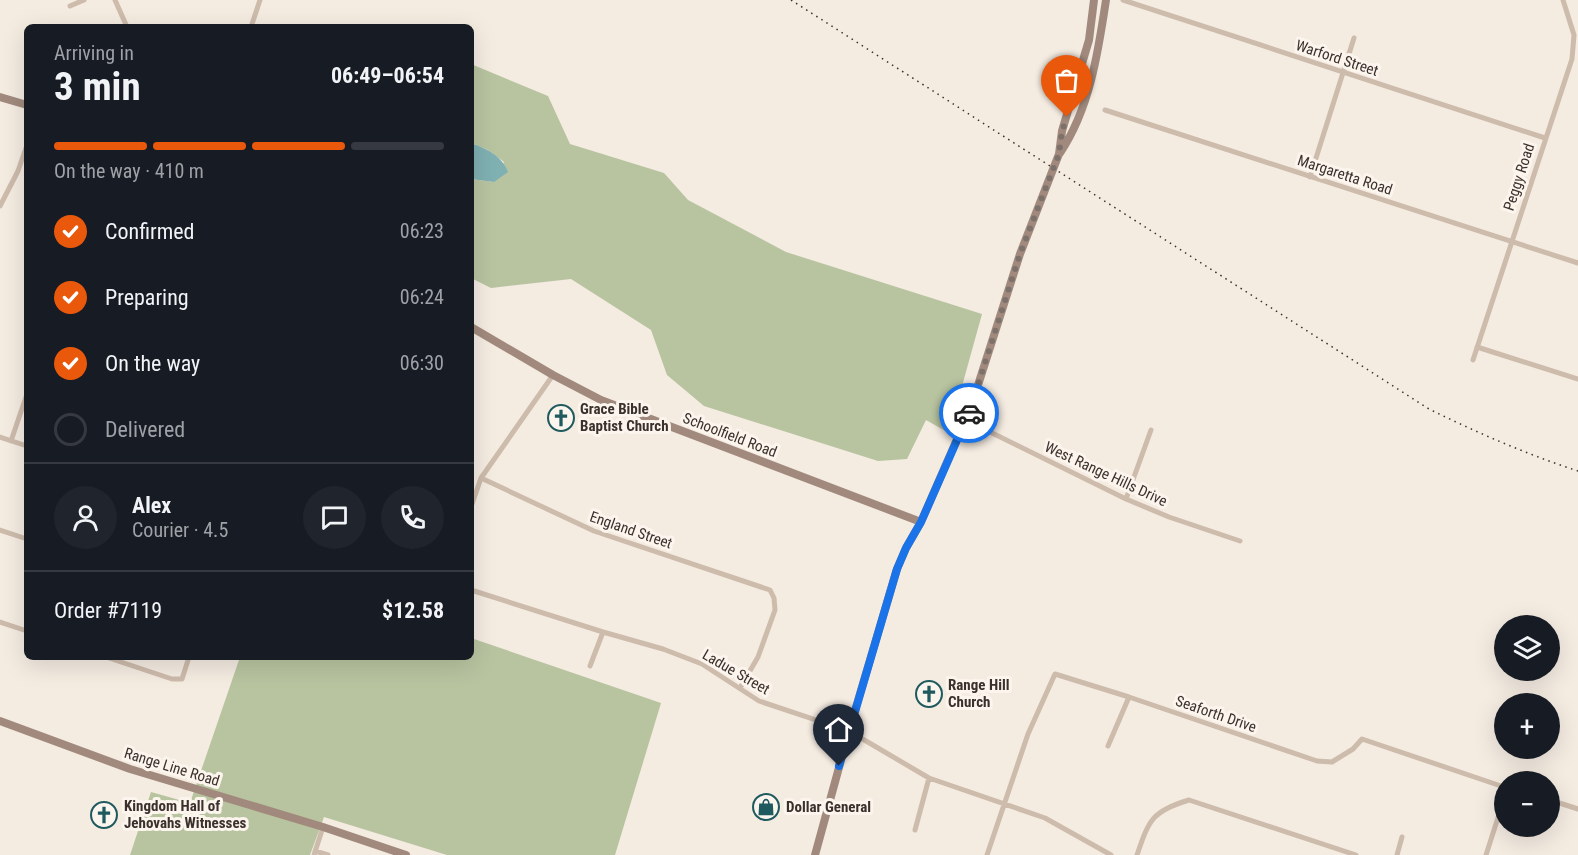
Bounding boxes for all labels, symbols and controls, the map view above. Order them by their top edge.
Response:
street label: Warford Street [1293,36,1381,80]
text: Arriving in [54,41,134,65]
pin [1041,55,1092,117]
text: 06:49–06:54 [331,63,444,88]
text: 3 min [54,64,141,110]
icon: bag [1050,64,1083,97]
street label: Peggy Road [1500,141,1538,213]
street label: Margaretta Road [1295,151,1395,199]
text: On the way · 410 m [54,159,204,183]
icon: check [54,215,87,248]
text: Confirmed [105,219,194,244]
text: 06:23 [400,219,444,243]
icon: check [54,281,87,314]
text: Preparing [105,285,189,310]
text: 06:24 [400,285,444,309]
icon: check [54,347,87,380]
text: On the way [105,351,200,376]
text: 06:30 [400,351,444,375]
courier [939,383,999,443]
icon: car [953,397,986,430]
place label: Grace Bible Baptist Church [580,400,669,435]
church icon: Grace Bible Baptist Church [546,403,576,433]
street label: Schoolfield Road [680,409,780,461]
text: Delivered [105,417,185,442]
street label: West Range Hills Drive [1042,438,1170,510]
button: person [54,486,117,549]
button: chat [303,486,366,549]
button: phone [381,486,444,549]
text: Alex [132,493,171,518]
street label: England Street [587,507,675,553]
text: Courier · 4.5 [132,518,228,542]
text: Order #7119 [54,598,162,623]
text: $12.58 [382,598,444,623]
map controls [1494,615,1560,837]
button: layers [1494,615,1560,681]
street label: Ladue Street [699,646,773,698]
place label: Range Hill Church [948,676,1009,711]
church icon: Range Hill Church [914,679,944,709]
street label: Seaforth Drive [1173,692,1259,736]
button: + [1494,693,1560,759]
pin [813,704,864,766]
icon: home [822,713,855,746]
street label: Range Line Road [122,744,222,790]
button: − [1494,771,1560,837]
shop icon: Dollar General [751,792,781,822]
place label: Kingdom Hall of Jehovahs Witnesses [124,797,247,832]
place label: Dollar General [786,798,871,816]
church icon: Kingdom Hall of Jehovahs Witnesses [89,800,119,830]

